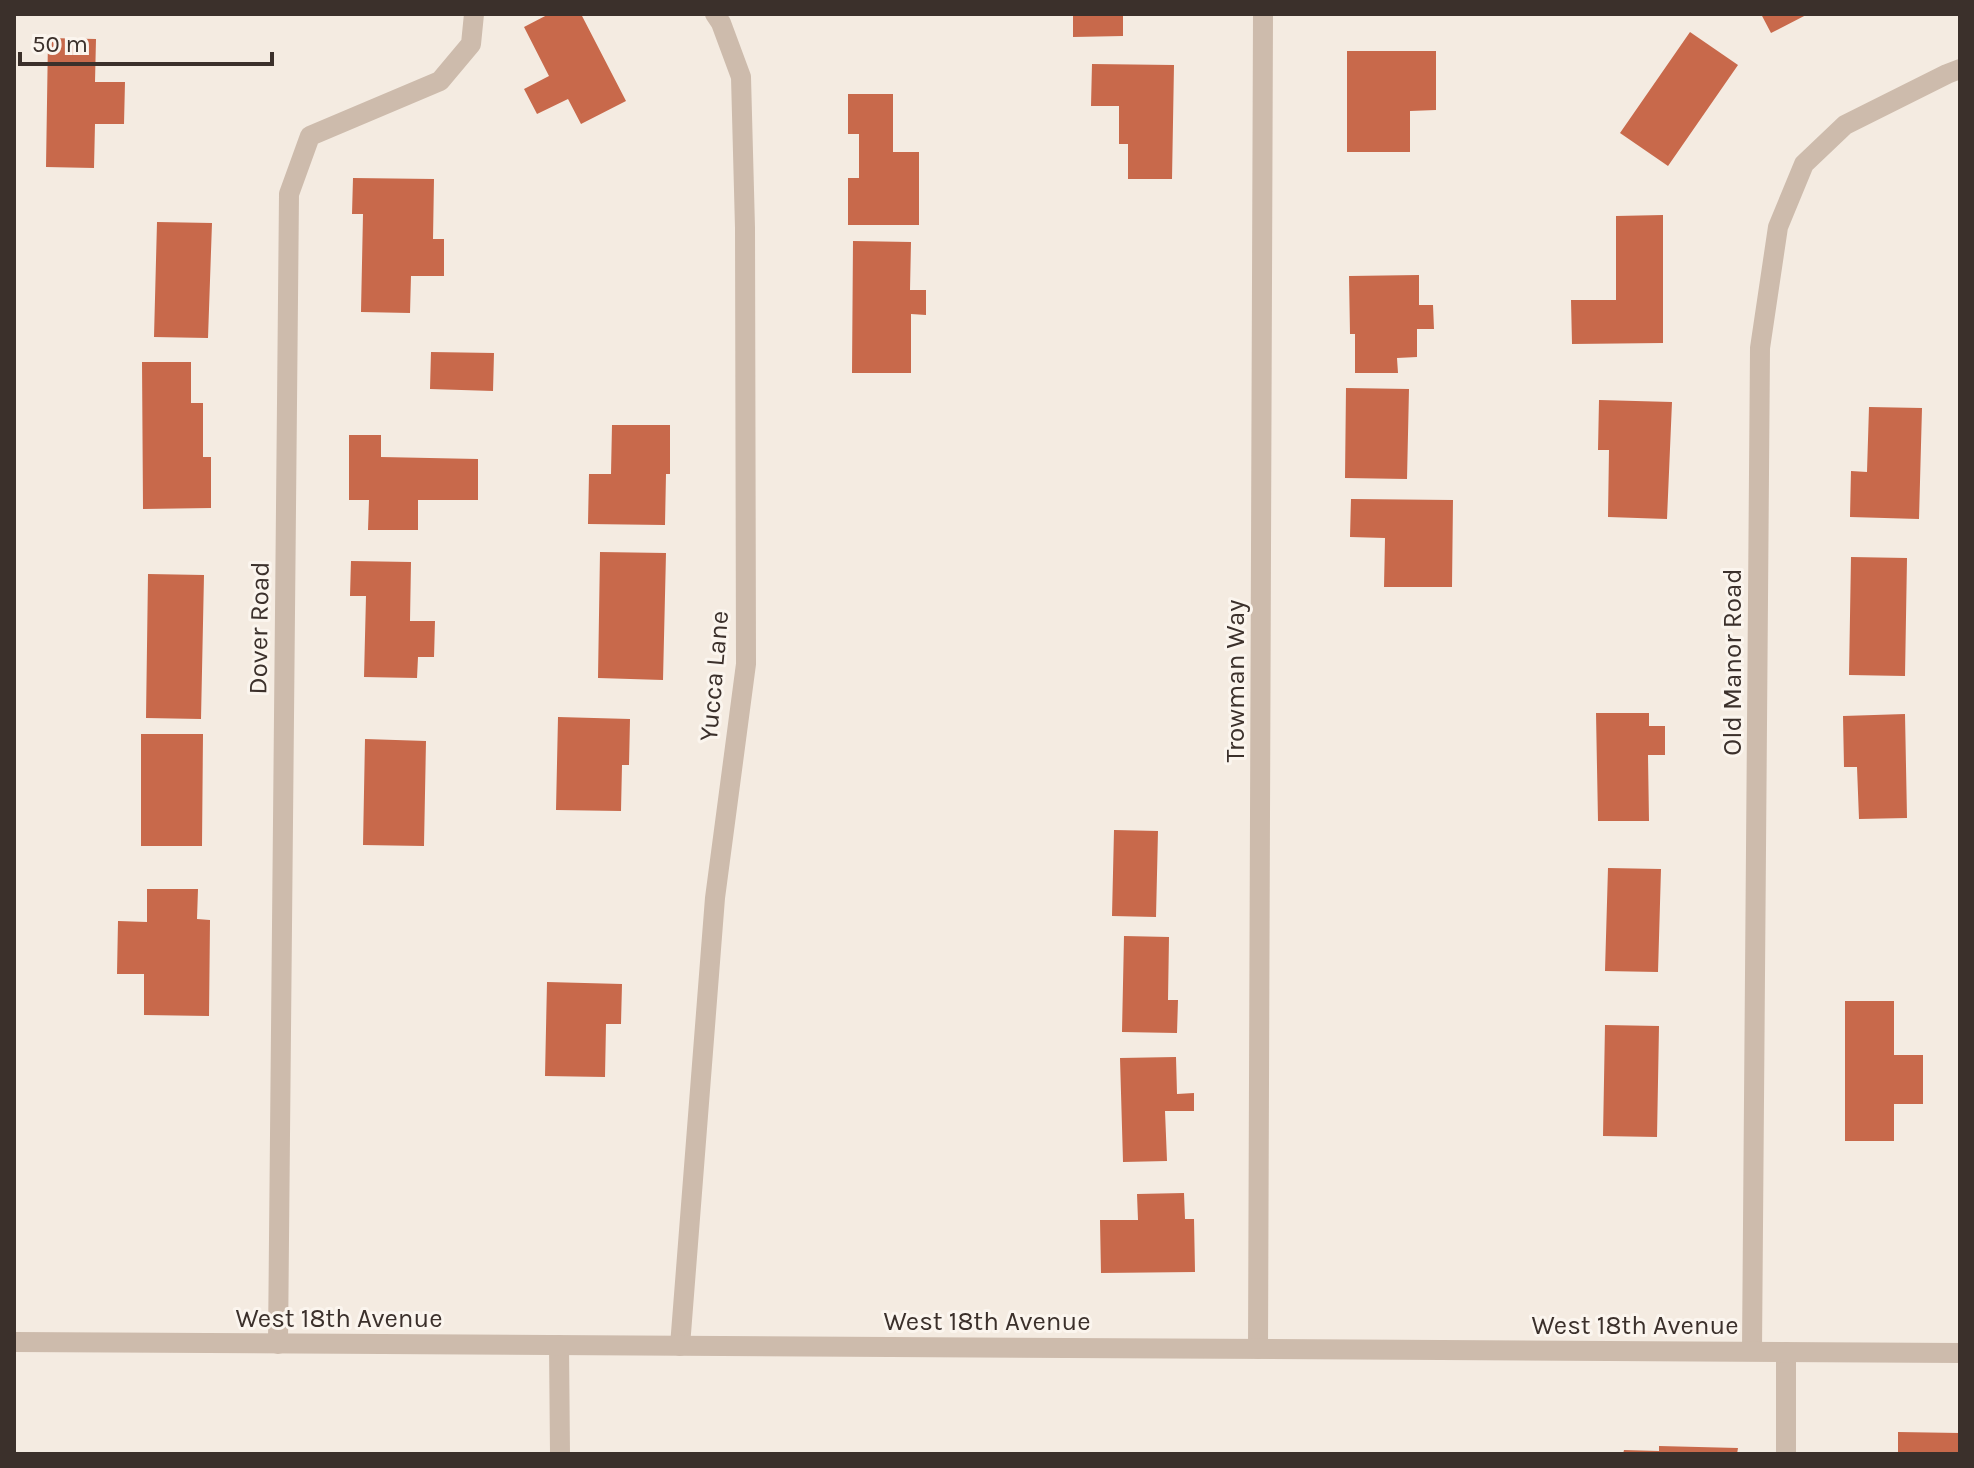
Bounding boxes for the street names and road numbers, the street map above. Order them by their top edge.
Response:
street label: Dover Road [242,561,276,695]
street label: Old Manor Road [1717,568,1748,756]
street label: Trowman Way [1220,600,1251,762]
street label: Yucca Lane [693,609,735,743]
street label: West 18th Avenue [235,1303,443,1334]
street label: West 18th Avenue [883,1306,1091,1337]
street label: West 18th Avenue [1531,1310,1739,1341]

